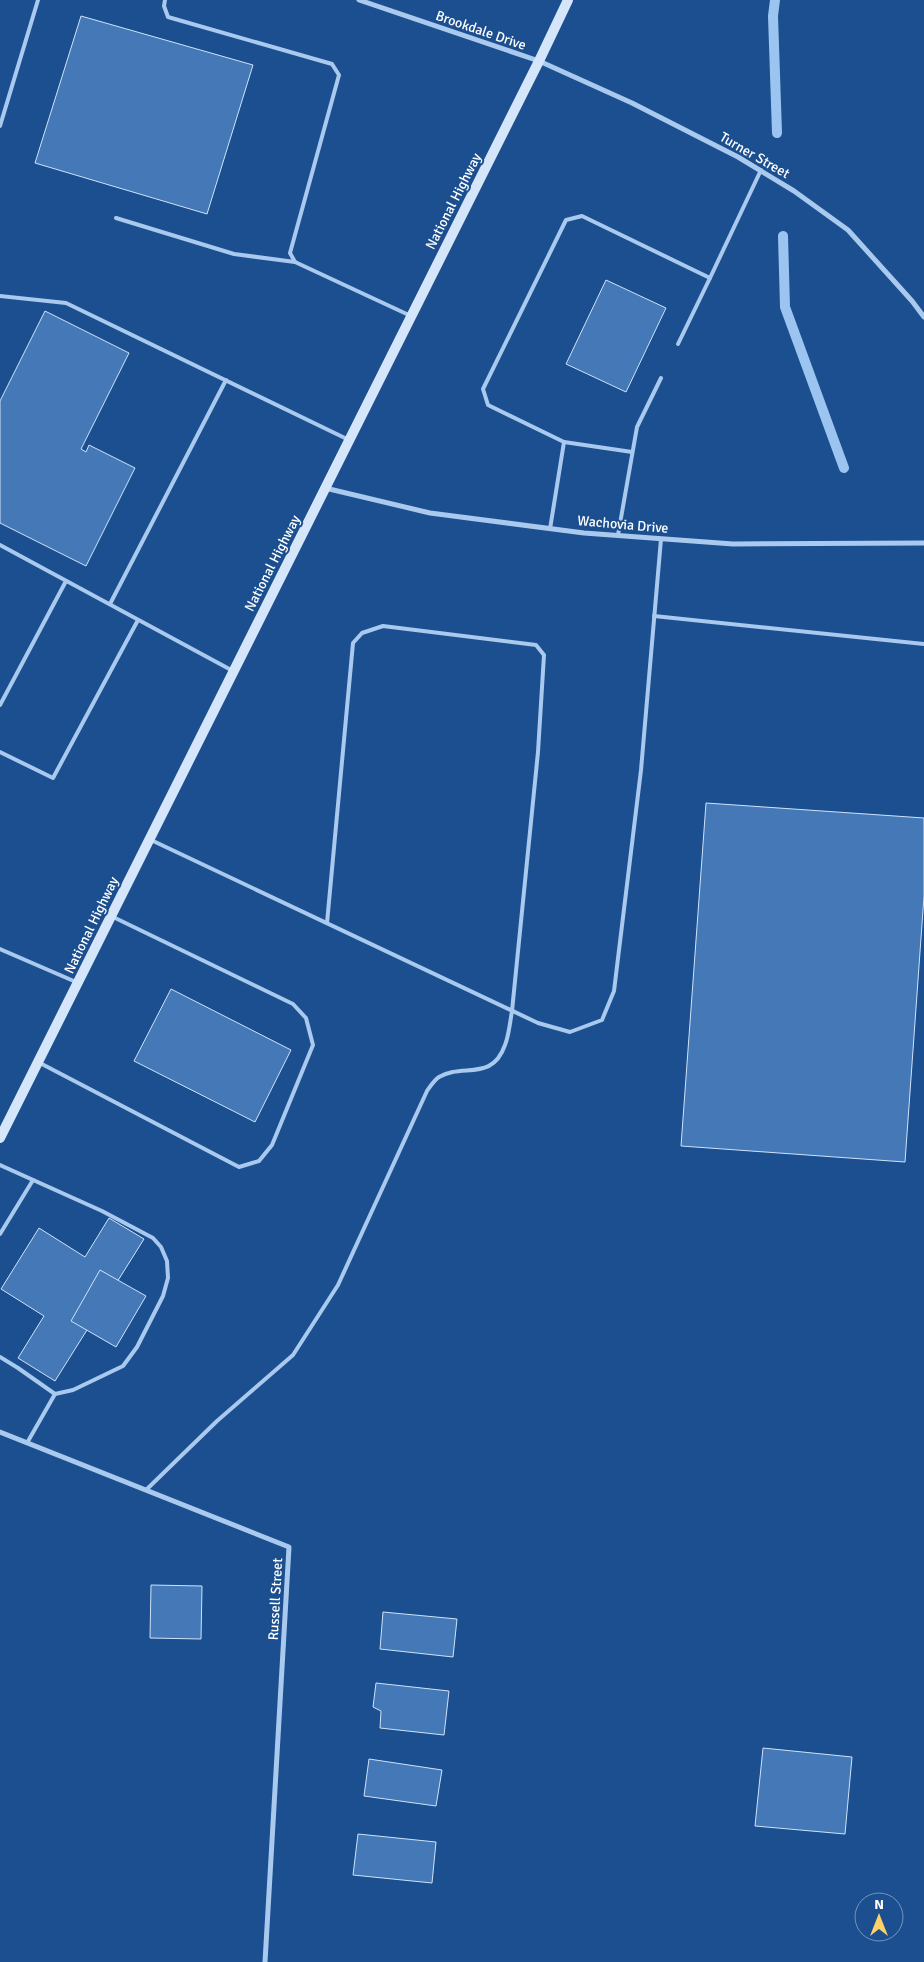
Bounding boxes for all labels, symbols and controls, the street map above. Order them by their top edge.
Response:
street label: Brookdale Drive [433,7,528,54]
street label: Turner Street [717,129,793,182]
street label: National Highway [422,150,485,252]
street label: National Highway [241,512,304,614]
street label: Wachovia Drive [577,512,669,537]
street label: National Highway [61,873,123,977]
street label: Russell Street [265,1557,286,1641]
north arrow [854,1892,904,1942]
text: N [874,1896,884,1913]

